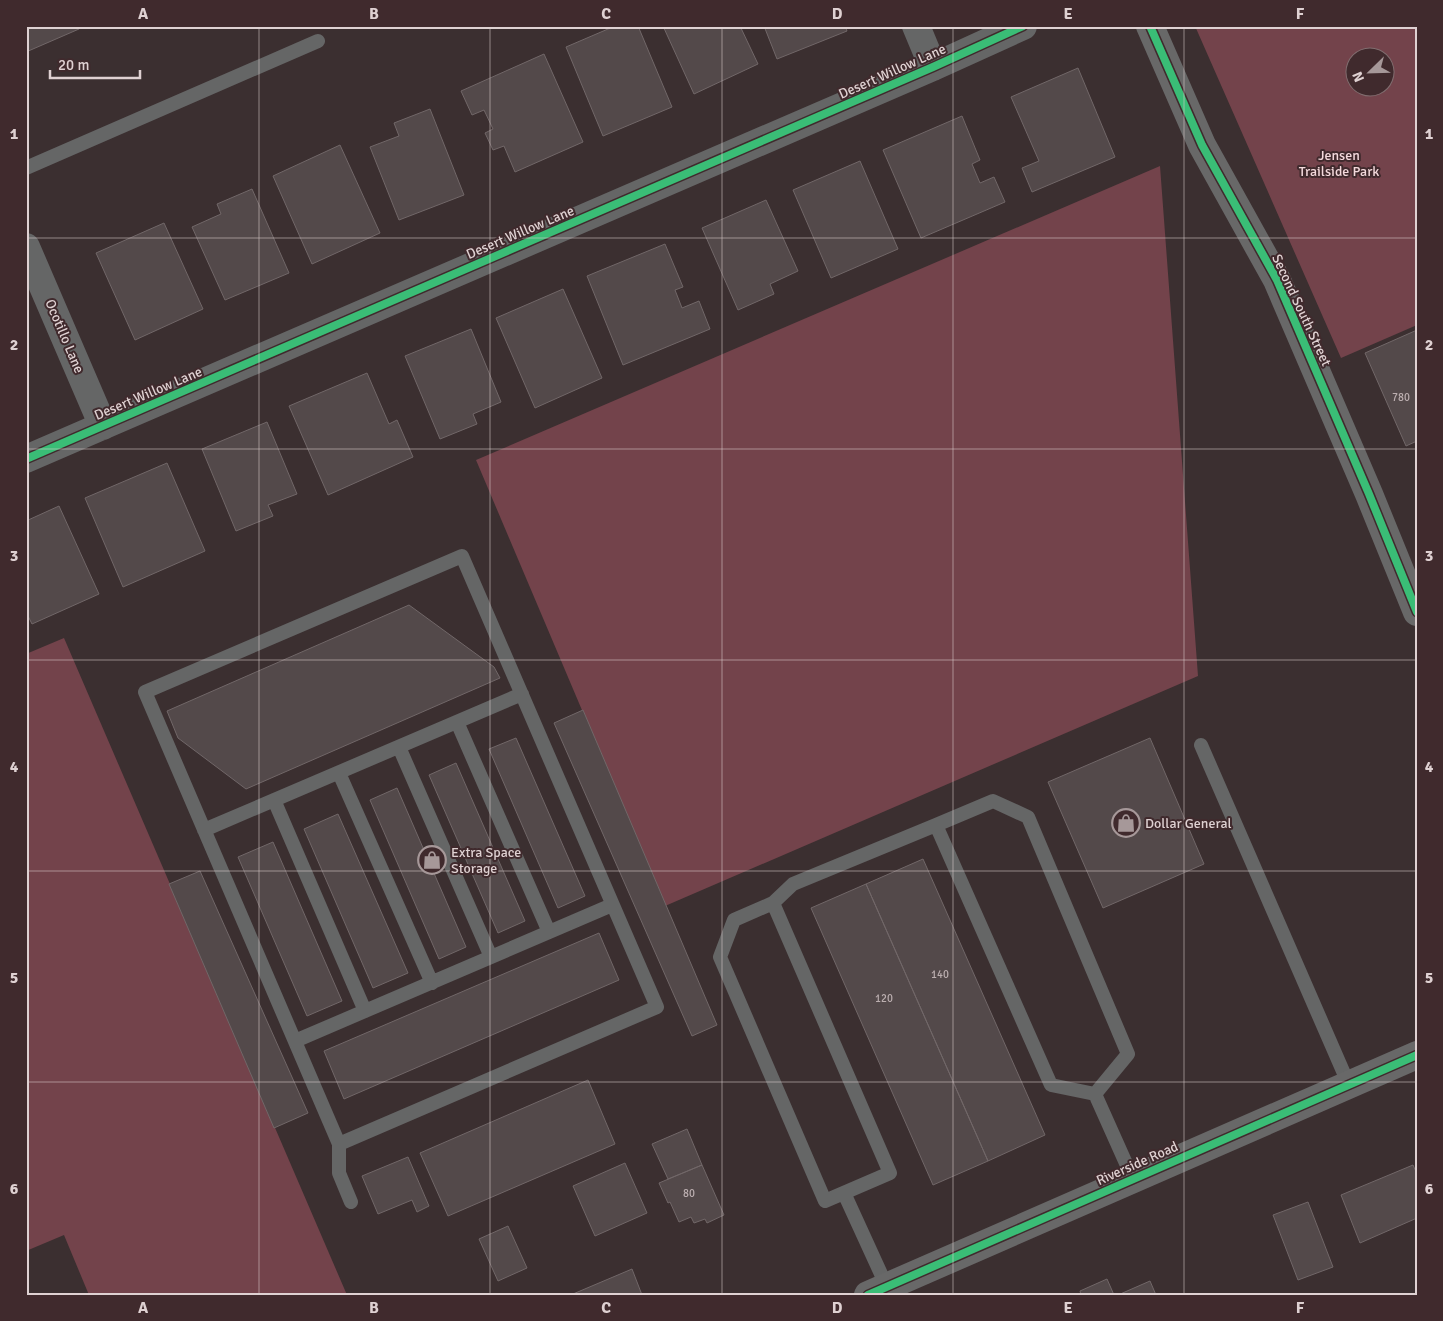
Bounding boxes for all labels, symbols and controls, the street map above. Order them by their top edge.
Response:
text: A [138,4,149,24]
text: B [369,4,379,24]
text: C [601,4,611,24]
text: D [832,4,843,24]
text: E [1063,4,1073,24]
text: F [1296,4,1305,24]
street label: Desert Willow Lane [836,40,948,103]
scale bar [50,48,140,80]
north arrow [1346,48,1396,98]
text: 20 m [58,56,89,74]
text: N [1349,69,1368,85]
text: 1 [10,124,19,144]
text: 1 [1425,124,1434,144]
park label: Jensen Trailside Park [1299,147,1379,180]
street label: Desert Willow Lane [464,202,577,263]
street label: Second South Street [1268,252,1335,369]
street label: Ocotillo Lane [41,297,88,376]
text: 2 [10,335,18,355]
text: 2 [1425,335,1433,355]
street label: Desert Willow Lane [92,363,205,424]
house number: 780 [1392,391,1410,404]
text: 3 [10,546,18,566]
text: 3 [1425,546,1433,566]
text: 4 [10,757,19,777]
text: 4 [1425,757,1434,777]
shop icon: Dollar General [1111,808,1141,838]
place label: Dollar General [1145,815,1232,832]
place label: Extra Space Storage [451,844,521,877]
shop icon: Extra Space Storage [417,845,447,875]
text: 5 [10,968,18,988]
house number: 140 [931,968,949,981]
text: 5 [1425,968,1433,988]
house number: 120 [875,992,893,1005]
street label: Riverside Road [1094,1138,1181,1189]
text: 6 [10,1179,19,1199]
text: 6 [1425,1179,1434,1199]
house number: 80 [683,1187,695,1200]
text: A [138,1298,149,1318]
text: B [369,1298,379,1318]
text: C [601,1298,611,1318]
text: D [832,1298,843,1318]
text: E [1063,1298,1073,1318]
text: F [1296,1298,1305,1318]

